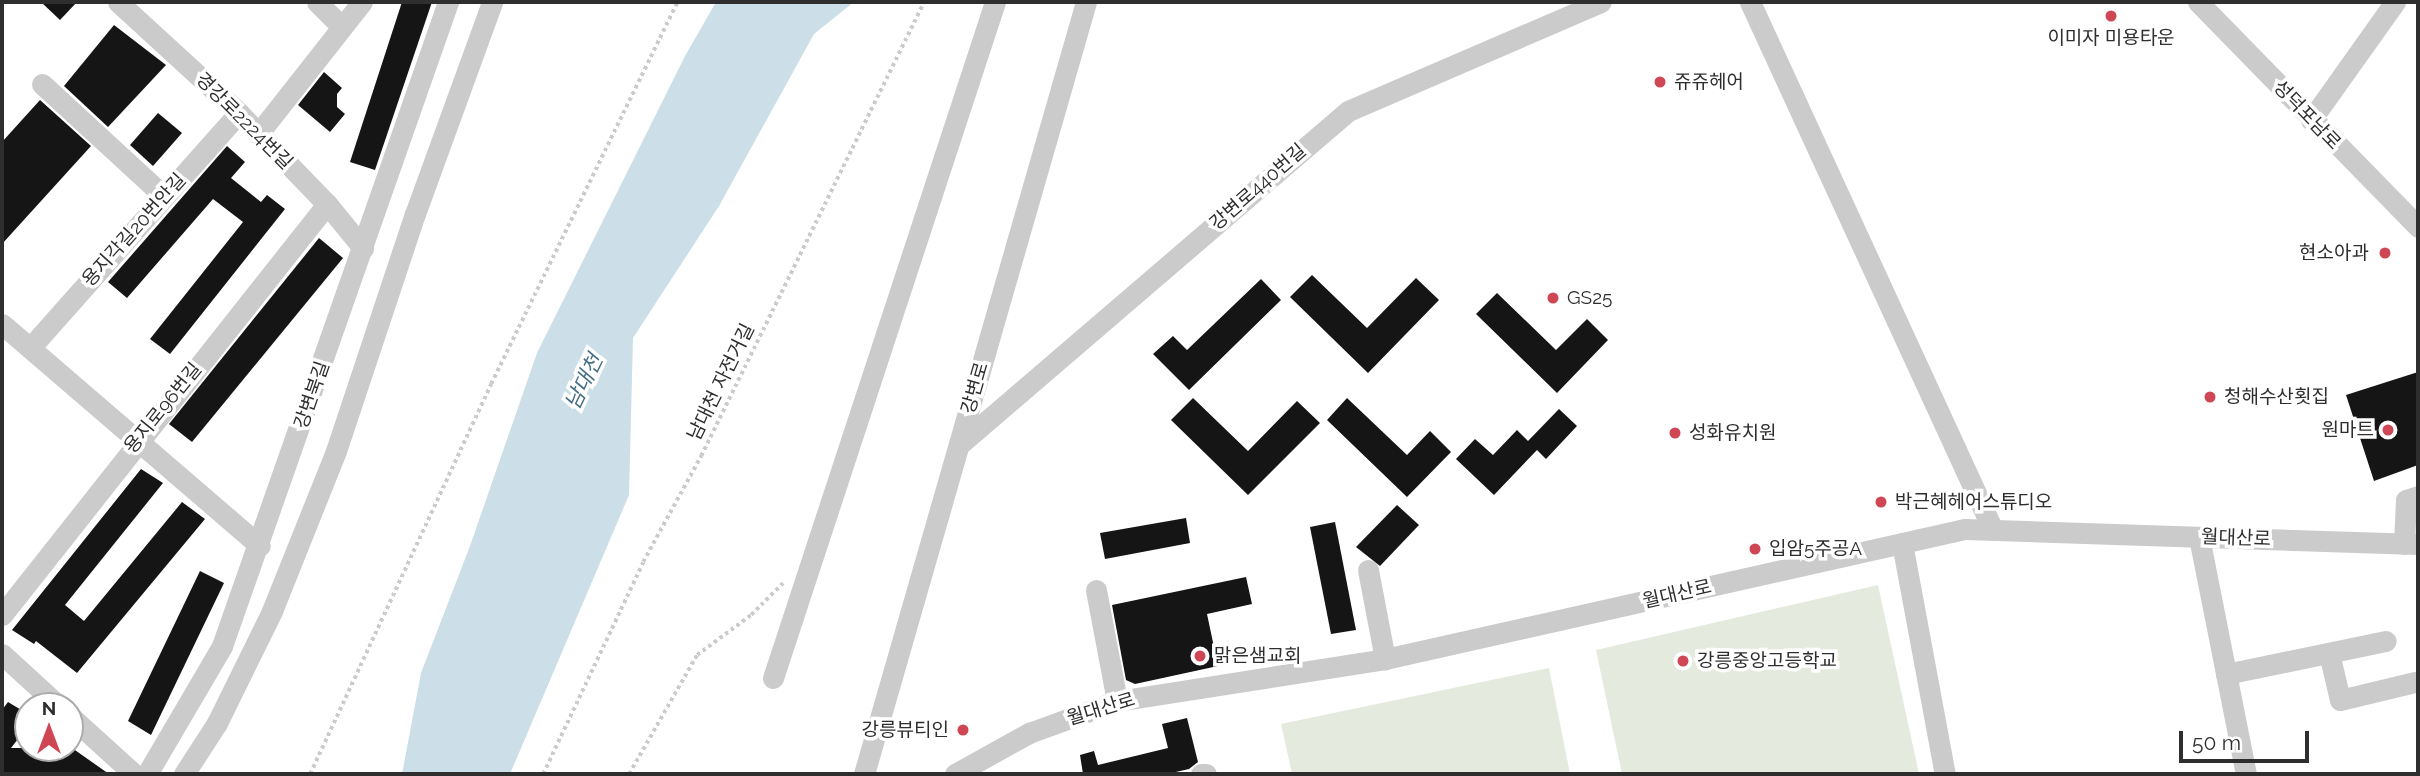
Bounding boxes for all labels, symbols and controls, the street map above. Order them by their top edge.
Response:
marker: 이미자 미용타운 [2103,8,2119,24]
place label: 이미자 미용타운 [2047,27,2175,49]
street label: 경강로2224번길 [191,68,297,174]
place label: 쥬쥬헤어 [1674,71,1744,93]
marker: 쥬쥬헤어 [1652,74,1668,90]
street label: 성덕포남로 [2268,76,2346,154]
street label: 강변로440번길 [1205,139,1311,235]
street label: 용지각길20번안길 [77,169,191,291]
place label: 현소아과 [2299,242,2369,264]
marker: 현소아과 [2375,243,2395,263]
place label: GS25 [1567,287,1612,309]
marker: GS25 [1545,290,1561,306]
street label: 남대천 자전거길 [683,320,759,444]
water label: 남대천 [560,350,608,414]
street label: 용지로96번길 [120,358,206,458]
street label: 강변북길 [290,358,334,432]
street label: 강변로 [957,360,993,416]
place label: 청해수산횟집 [2224,386,2329,408]
marker: 청해수산횟집 [2202,389,2218,405]
place label: 원마트 [2322,419,2374,441]
place label: 성화유치원 [1689,422,1776,444]
marker: 원마트 [2380,422,2396,438]
marker: 성화유치원 [1667,425,1683,441]
place label: 박근혜헤어스튜디오 [1895,491,2052,513]
marker: 박근혜헤어스튜디오 [1873,494,1889,510]
street label: 월대산로 [2201,525,2271,551]
place label: 입암5주공A [1769,538,1862,560]
marker: 입암5주공A [1747,541,1763,557]
street label: 월대산로 [1640,575,1714,613]
place label: 맑은샘교회 [1214,645,1301,667]
marker: 맑은샘교회 [1192,648,1208,664]
place label: 강릉중앙고등학교 [1697,650,1837,672]
marker: 강릉중앙고등학교 [1675,653,1691,669]
street label: 월대산로 [1064,688,1138,730]
north arrow [14,692,84,762]
text: N [42,697,56,719]
scale bar [2182,716,2312,760]
place label: 강릉뷰티인 [862,719,949,741]
marker: 강릉뷰티인 [955,722,971,738]
text: 50 m [2192,730,2241,755]

